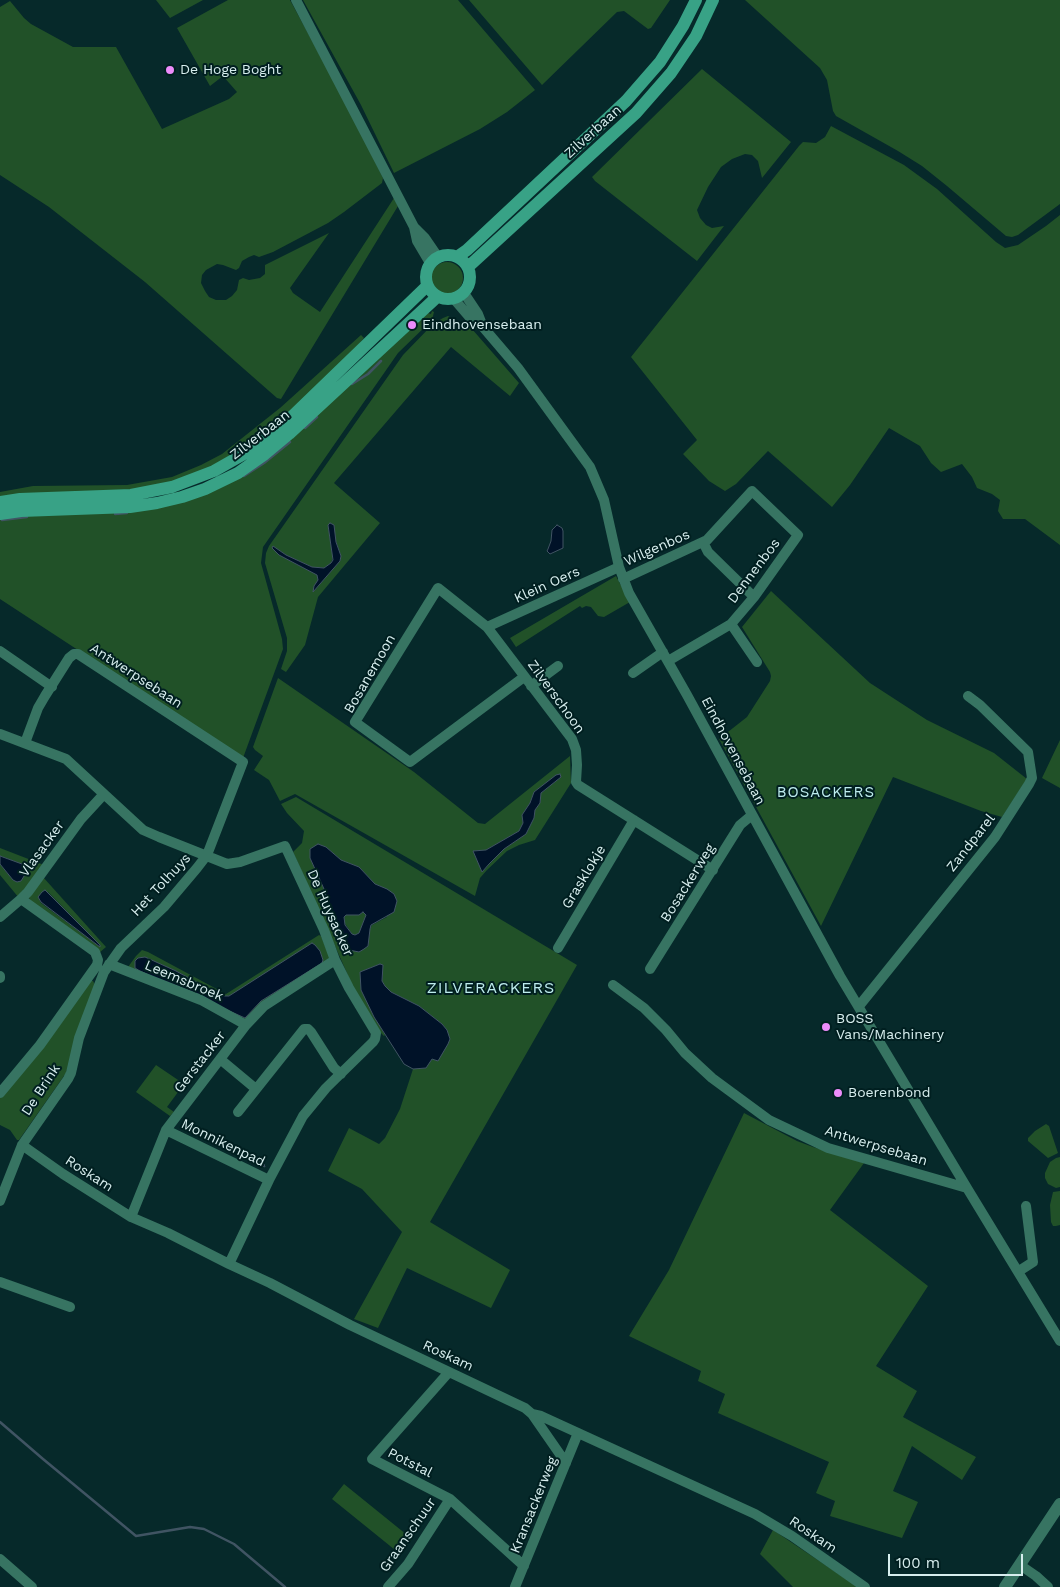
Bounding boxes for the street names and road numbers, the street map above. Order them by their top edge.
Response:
street label: Zilverbaan [561,102,625,162]
street label: Zilverbaan [227,407,293,463]
street label: Wilgenbos [622,526,692,570]
street label: Dennenbos [724,535,784,607]
street label: Klein Oers [512,563,582,607]
street label: Bosanemoon [341,632,399,716]
street label: Antwerpsebaan [87,640,185,712]
street label: Zilverschoon [524,657,588,737]
street label: Eindhovensebaan [697,694,769,808]
street label: Zandparel [943,811,999,875]
street label: Vlasacker [16,817,68,881]
street label: Bosackerweg [657,841,719,925]
street label: Grasklokje [558,842,610,912]
street label: Het Tolhuys [128,850,194,920]
street label: De Huysacker [303,867,357,959]
street label: Leemsbroek [142,957,226,1005]
street label: Gerstacker [171,1028,229,1096]
street label: De Brink [18,1061,64,1119]
street label: Monnikenpad [178,1115,268,1171]
street label: Antwerpsebaan [823,1122,929,1170]
street label: Roskam [62,1152,116,1196]
street label: Roskam [420,1337,476,1375]
street label: Potstal [385,1445,435,1481]
street label: Kransackerweg [507,1454,561,1556]
street label: Graanschuur [376,1495,440,1575]
street label: Roskam [786,1513,840,1557]

